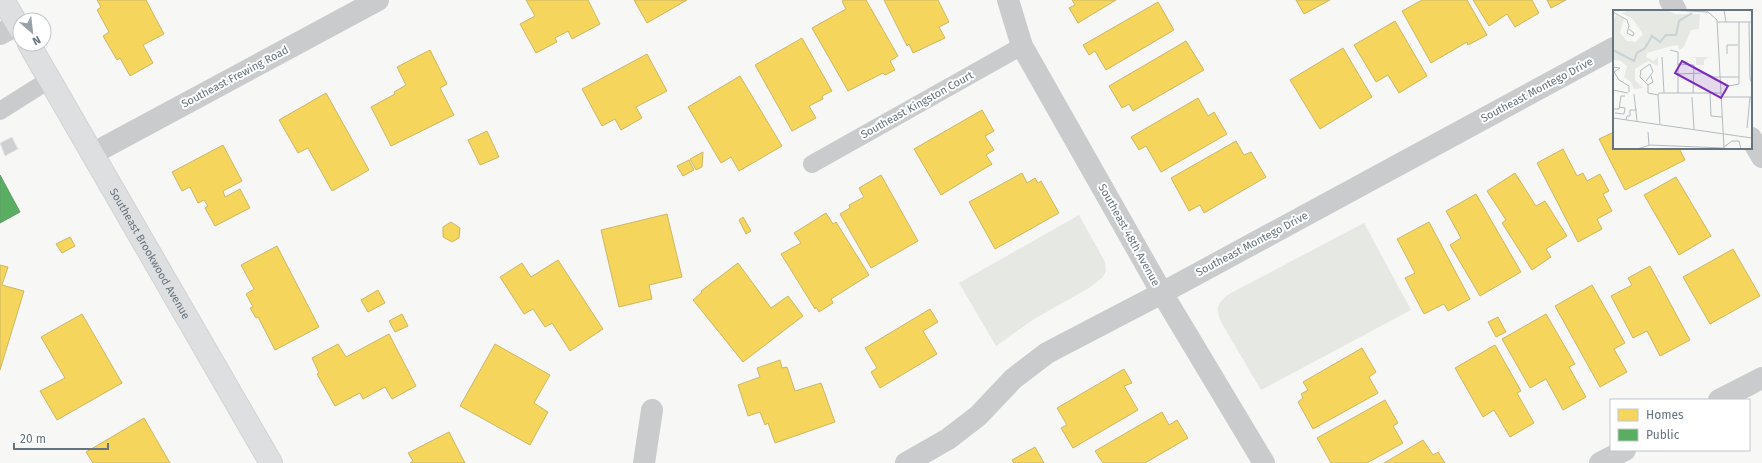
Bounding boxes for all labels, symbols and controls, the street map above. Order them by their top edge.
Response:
inset map [1613,10,1752,149]
north arrow [12,12,52,52]
text: N [30,33,43,48]
street label: Southeast Frewing Road [179,43,291,111]
street label: Southeast Montego Drive [1479,55,1595,125]
street label: Southeast Kingston Court [859,69,975,141]
street label: Southeast 48th Avenue [1095,182,1163,288]
street label: Southeast Brookwood Avenue [107,186,193,321]
street label: Southeast Montego Drive [1194,209,1310,279]
legend [1610,399,1750,451]
text: Homes [1646,408,1684,422]
scale bar [14,425,108,451]
text: Public [1646,428,1680,442]
text: 20 m [20,432,46,446]

